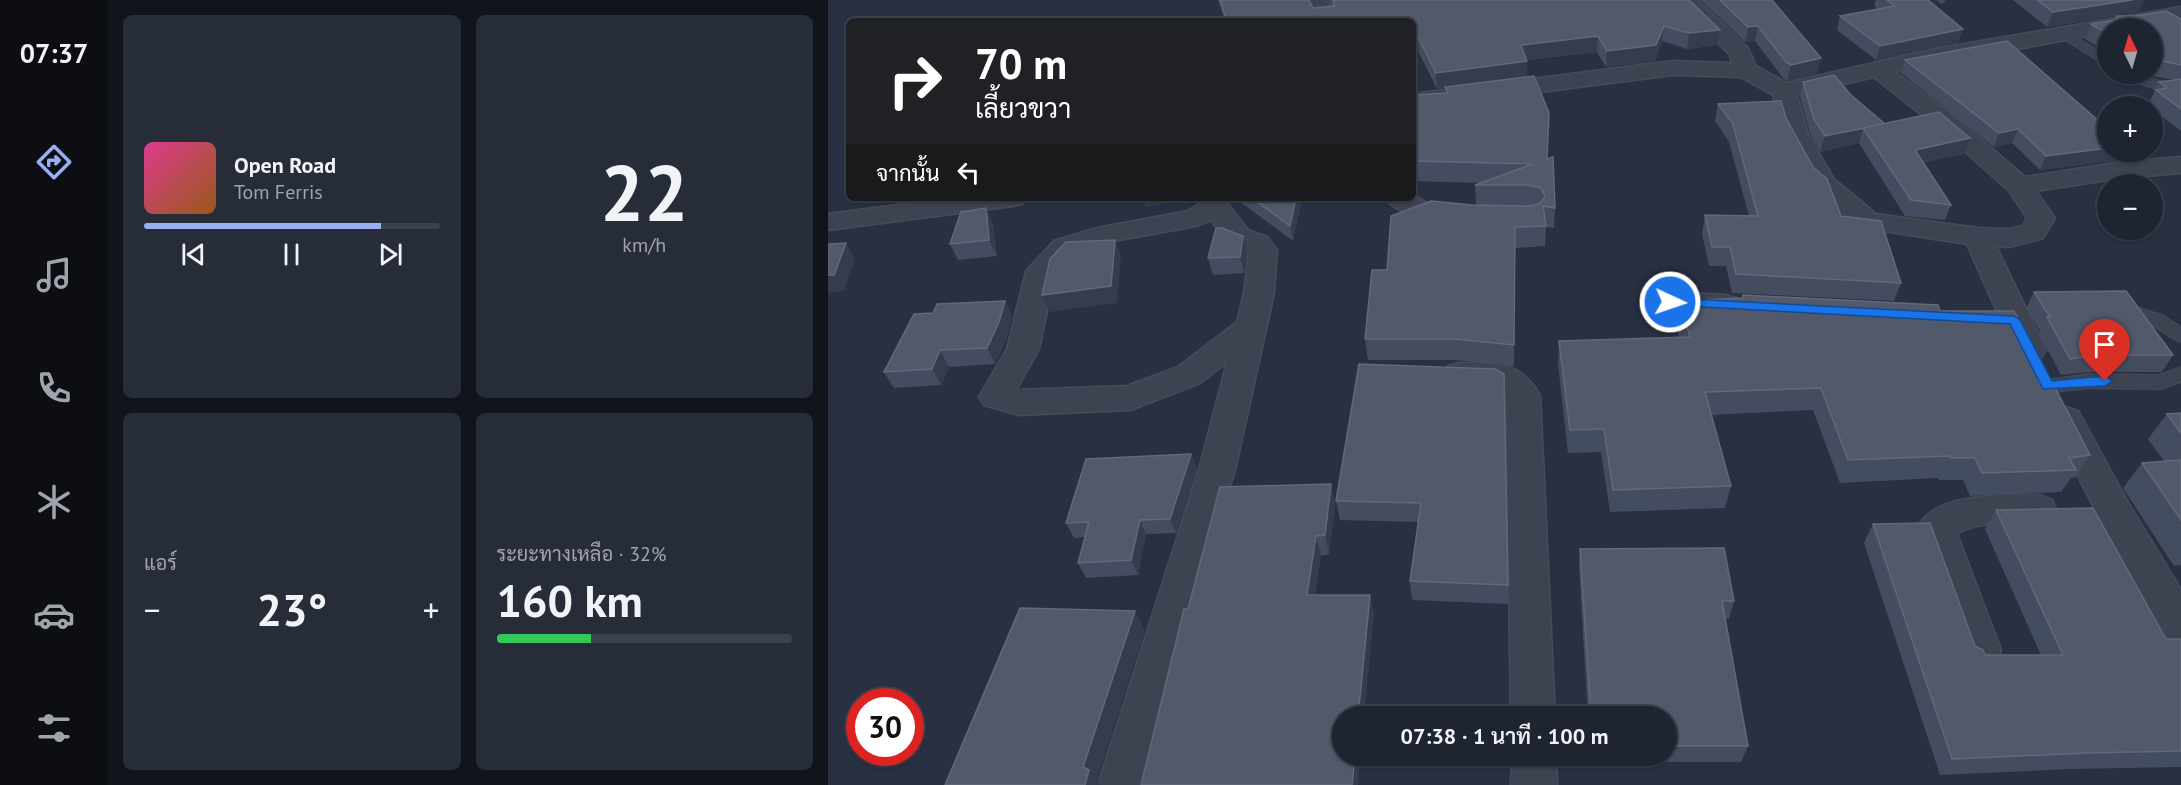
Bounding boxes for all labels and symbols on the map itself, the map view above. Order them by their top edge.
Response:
north arrow [2097,18,2163,84]
position arrow [1638,270,1702,334]
pin [2079,319,2130,381]
speed limit sign: 30 [846,688,924,766]

